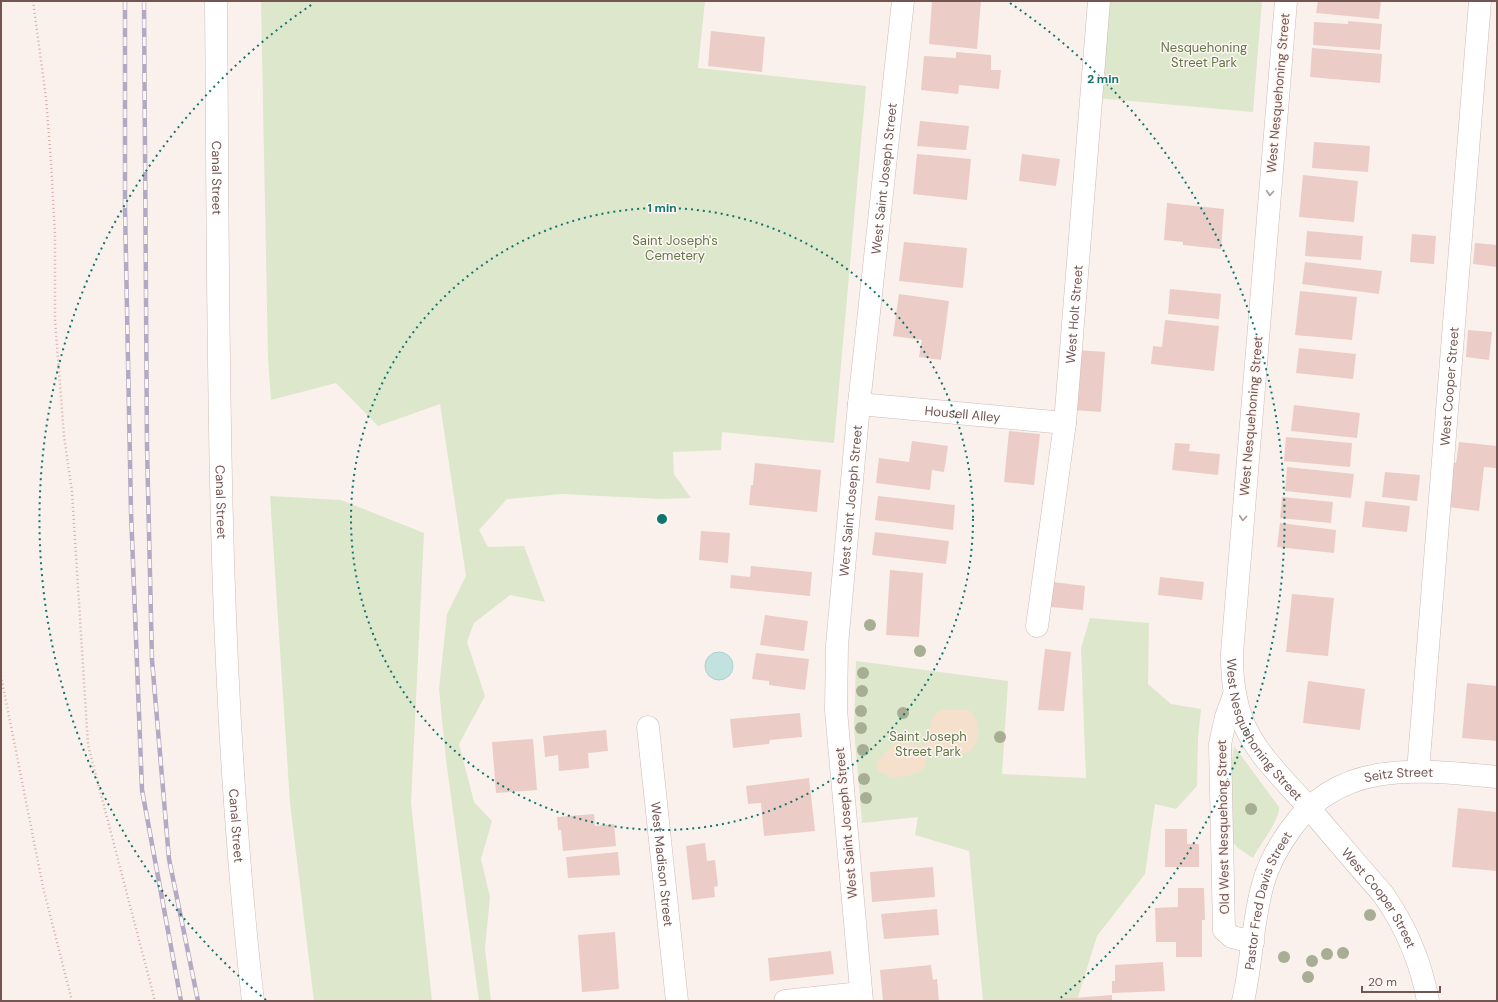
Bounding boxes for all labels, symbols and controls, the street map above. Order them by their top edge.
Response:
street label: West Nesquehoning Street [1263,12,1293,174]
park label: Nesquehoning Street Park [1161,39,1247,71]
text: 2 min [1087,71,1119,87]
street label: West Saint Joseph Street [867,102,900,255]
street label: Canal Street [208,141,226,215]
one-way arrow [1265,190,1274,196]
text: 1 min [647,200,677,216]
park label: Saint Joseph's Cemetery [632,232,718,264]
street label: West Holt Street [1061,264,1086,364]
street label: West Cooper Street [1436,326,1462,447]
street label: West Nesquehoning Street [1236,335,1266,497]
street label: Housell Alley [924,402,1001,426]
street label: West Saint Joseph Street [835,424,866,577]
street label: Canal Street [212,465,231,539]
centre of rings [655,512,669,526]
one-way arrow [1238,515,1247,521]
street label: West Nesquehoning Street [1223,658,1306,804]
park label: Saint Joseph Street Park [889,728,967,760]
street label: Old West Nesquehong Street [1213,739,1233,915]
street label: West Saint Joseph Street [831,747,861,899]
street label: Seitz Street [1362,763,1433,786]
street label: Canal Street [225,788,248,863]
street label: West Madison Street [647,801,678,928]
street label: Pastor Fred Davis Street [1240,828,1295,971]
street label: West Cooper Street [1338,844,1420,951]
scale bar [1362,968,1440,994]
text: 20 m [1368,974,1397,990]

